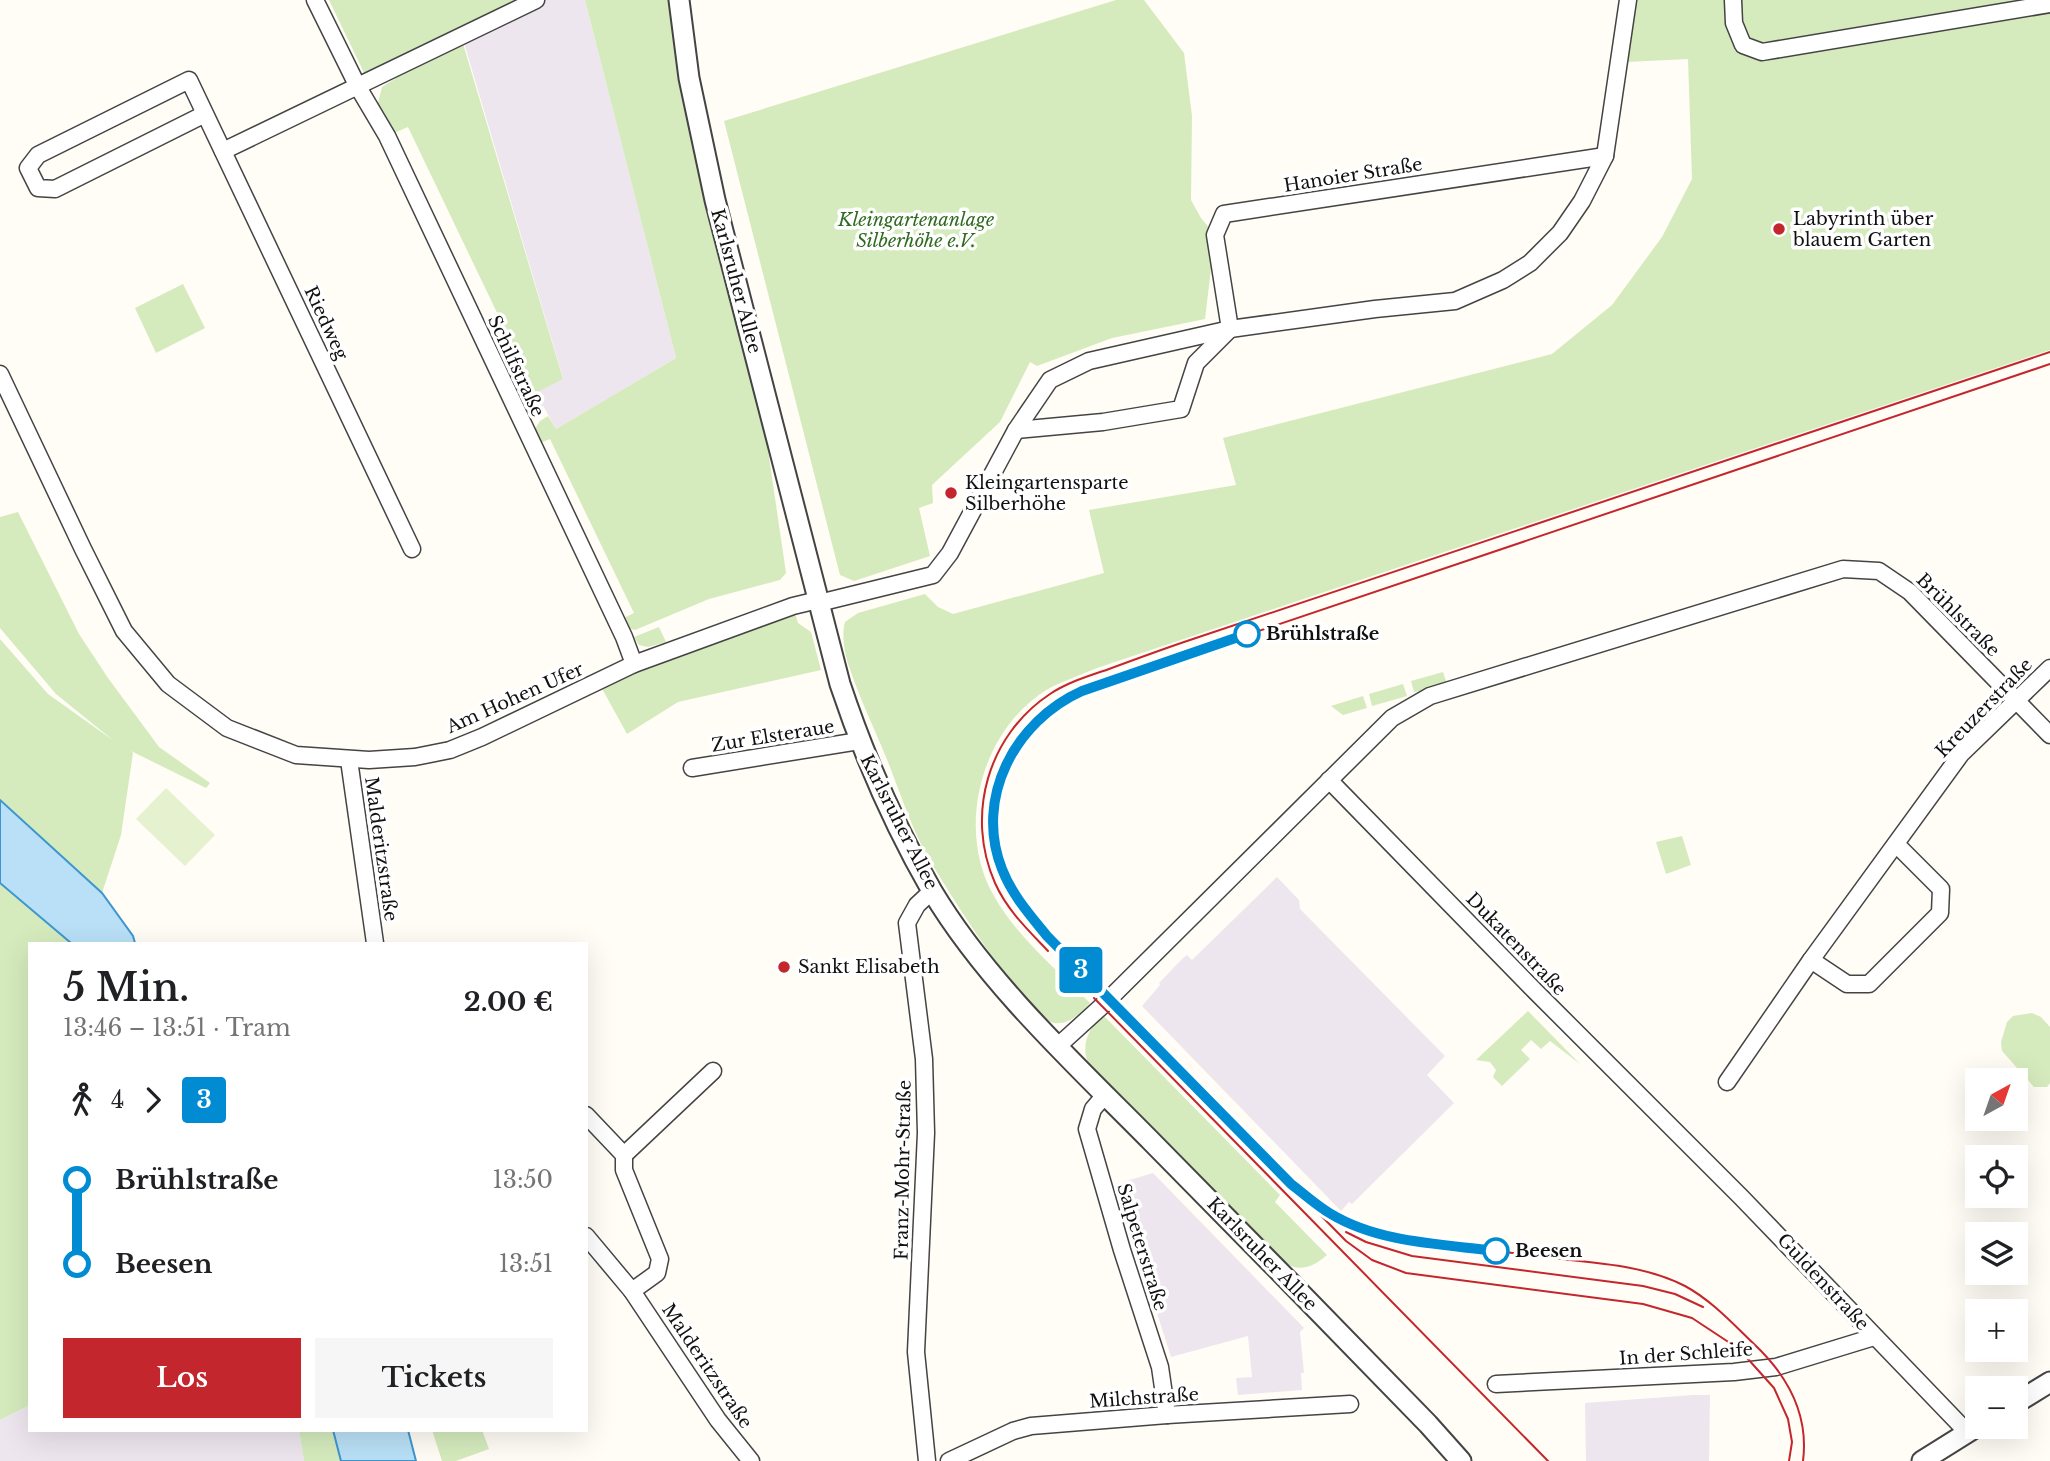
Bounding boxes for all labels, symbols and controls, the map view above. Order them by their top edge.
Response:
street label: Hanoier Straße [1282,153,1424,197]
street label: Karlsruher Allee [706,206,766,356]
place label: Labyrinth über blauem Garten [1792,208,1934,251]
park label: Kleingartenanlage Silberhöhe e.V. [837,209,994,252]
marker: Labyrinth über blauem Garten [1771,221,1787,237]
street label: Riedweg [299,283,353,364]
street label: Schilfstraße [483,312,549,420]
place label: Kleingartensparte Silberhöhe [965,472,1129,515]
marker: Kleingartensparte Silberhöhe [943,485,959,501]
street label: Brühlstraße [1912,569,2004,661]
marker: Brühlstraße [1234,621,1260,647]
place label: Brühlstraße [1266,623,1379,645]
street label: Kreuzerstraße [1931,654,2037,762]
street label: Am Hohen Ufer [442,658,587,739]
street label: Zur Elsteraue [710,715,836,757]
street label: Karlsruher Allee [855,751,943,893]
street label: Malderitzstraße [360,775,402,923]
street label: Dukatenstraße [1461,888,1571,1000]
line badge: 3 [1058,947,1104,993]
text: 3 [1073,955,1089,984]
place label: Sankt Elisabeth [798,956,940,978]
marker: Sankt Elisabeth [776,959,792,975]
text: 5 Min. [63,964,189,1011]
text: 2.00 € [464,986,553,1018]
text: 13:46 – 13:51 · Tram [63,1014,291,1042]
north arrow [1965,1068,2028,1130]
map controls [1965,1068,2028,1439]
street label: Franz-Mohr-Straße [890,1080,916,1260]
icon: walk [63,1081,101,1119]
icon: forward [134,1081,172,1119]
text: 3 [196,1085,212,1114]
text: 4 [111,1086,124,1114]
button: locate [1965,1145,2028,1208]
text: Brühlstraße [115,1164,279,1196]
text: 13:50 [493,1166,553,1194]
street label: Salpeterstraße [1112,1181,1172,1313]
street label: Karlsruher Allee [1202,1193,1322,1315]
button: layers [1965,1222,2028,1285]
street label: Guldenstraße [1772,1229,1874,1335]
marker: Beesen [1483,1238,1509,1264]
place label: Beesen [1515,1240,1582,1262]
text: Beesen [115,1248,212,1280]
text: 13:51 [499,1250,553,1278]
street label: Malderitzstraße [657,1299,757,1433]
button: + [1965,1299,2028,1362]
button: Los [63,1338,301,1418]
button: Tickets [315,1338,553,1418]
street label: In der Schleife [1618,1338,1754,1370]
button: − [1965,1376,2028,1439]
street label: Milchstraße [1088,1383,1200,1413]

